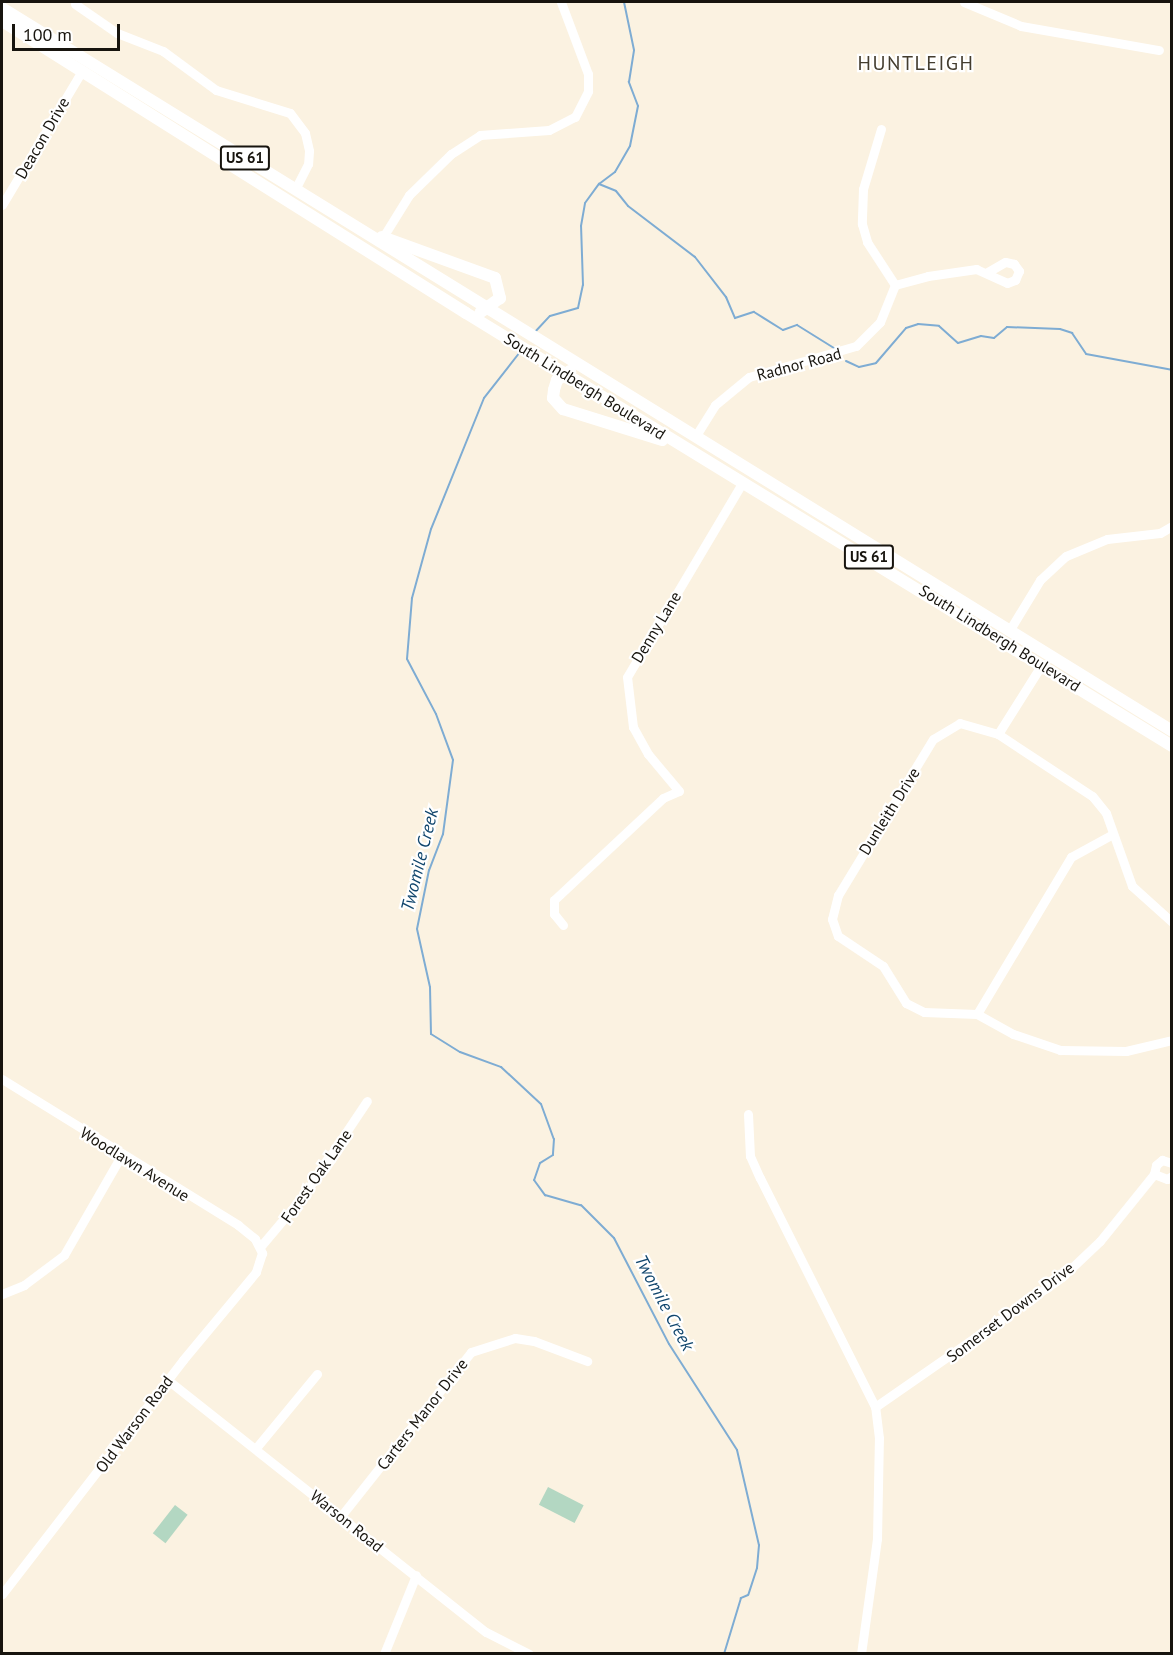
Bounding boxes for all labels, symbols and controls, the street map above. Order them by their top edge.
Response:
scale bar [15,12,123,50]
text: 100 m [23,23,72,46]
district label: HUNTLEIGH [857,51,975,75]
street label: Deacon Drive [11,94,73,182]
road number: US 61 [220,146,270,170]
street label: South Lindbergh Boulevard [501,328,669,444]
street label: Radnor Road [755,343,843,385]
road number: US 61 [844,545,894,569]
street label: South Lindbergh Boulevard [916,580,1084,696]
street label: Denny Lane [627,588,685,666]
street label: Dunleith Drive [855,764,923,858]
water label: Twomile Creek [397,806,443,914]
street label: Woodlawn Avenue [77,1123,193,1205]
street label: Forest Oak Lane [276,1125,356,1227]
water label: Twomile Creek [630,1251,698,1355]
street label: Somerset Downs Drive [943,1258,1077,1366]
street label: Carters Manor Drive [373,1354,471,1474]
street label: Old Warson Road [91,1372,177,1476]
street label: Warson Road [307,1486,387,1556]

